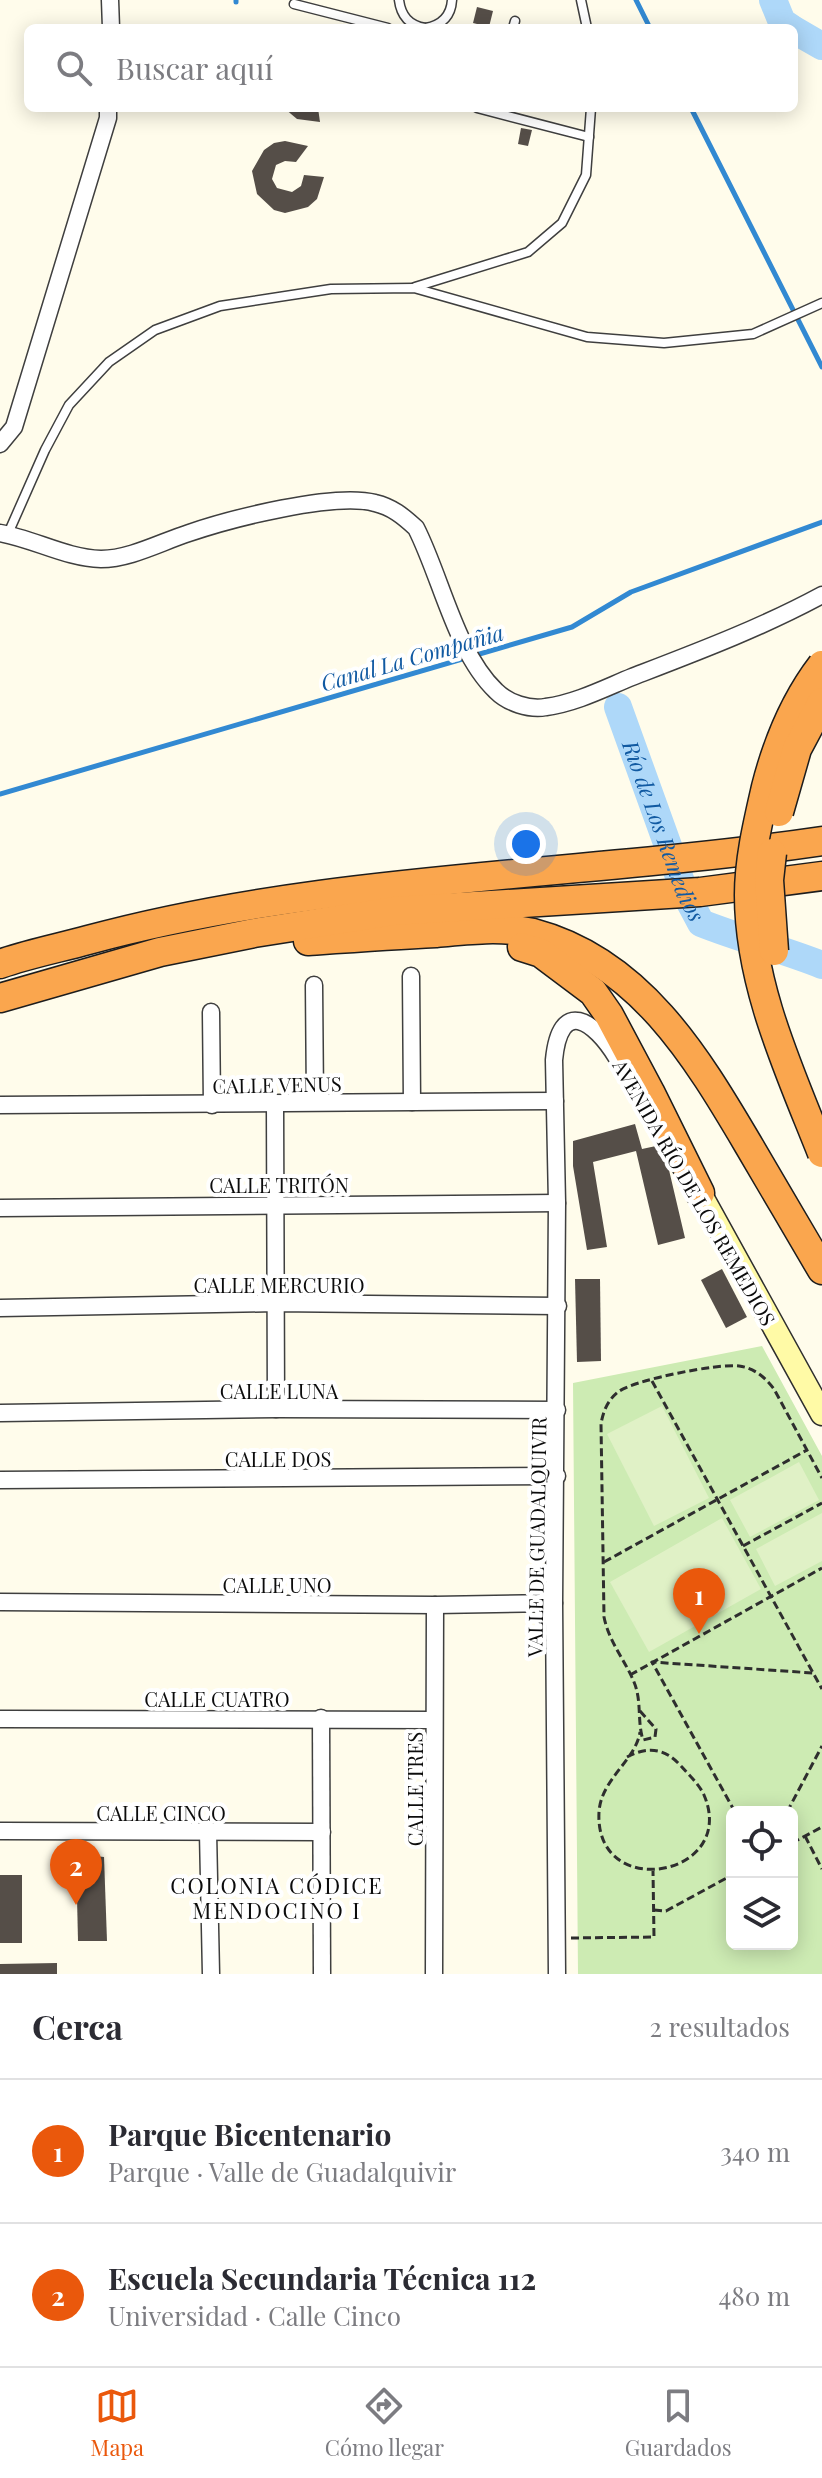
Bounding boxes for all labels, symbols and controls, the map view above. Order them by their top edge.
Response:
search box [24,24,798,112]
icon: search [52,46,96,90]
text: Buscar aquí [116,48,273,88]
water label: Canal La Compañia [317,617,507,697]
water label: Río de Los Remedios [616,735,713,927]
your location [506,824,546,864]
street label: AVENIDA RÍO DE LOS REMEDIOS [607,1053,783,1330]
street label: CALLE VENUS [212,1069,342,1099]
street label: CALLE TRITÓN [209,1171,349,1198]
street label: CALLE MERCURIO [194,1271,365,1298]
street label: CALLE LUNA [220,1377,339,1404]
street label: VALLE DE GUADALQUIVIR [520,1416,552,1658]
street label: CALLE DOS [225,1445,331,1472]
pin: 1 [673,1568,725,1634]
street label: CALLE UNO [222,1571,332,1598]
street label: CALLE CUATRO [144,1685,290,1712]
street label: CALLE TRES [401,1732,428,1846]
street label: CALLE CINCO [96,1799,226,1826]
map controls [726,1806,798,1950]
button: locate [726,1806,798,1878]
pin: 2 [50,1839,102,1905]
district label: COLONIA CÓDICE MENDOCINO I [170,1870,384,1925]
button: layers [726,1878,798,1950]
text: Cerca [32,2003,123,2049]
text: 2 resultados [650,2009,790,2044]
text: Parque Bicentenario [108,2114,391,2154]
text: 1 [53,2134,63,2169]
text: 340 m [720,2134,790,2169]
text: Parque · Valle de Guadalquivir [108,2154,456,2189]
text: Escuela Secundaria Técnica 112 [108,2258,536,2298]
text: 2 [51,2278,65,2313]
text: 480 m [718,2278,790,2313]
text: Universidad · Calle Cinco [108,2298,401,2333]
tab: Mapa [90,2384,144,2462]
tab: Cómo llegar [325,2384,444,2462]
tab: Guardados [625,2384,732,2462]

